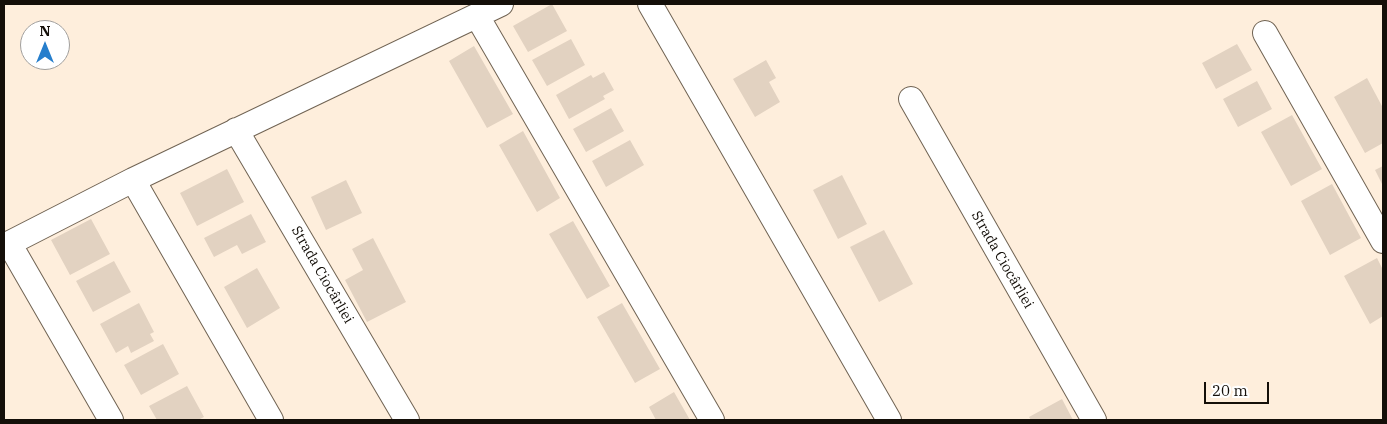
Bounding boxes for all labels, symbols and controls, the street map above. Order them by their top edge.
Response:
north arrow [20,20,70,70]
text: N [39,22,51,40]
street label: Strada Ciocârliei [967,208,1037,312]
street label: Strada Ciocârliei [287,223,357,327]
scale bar [1207,372,1272,404]
text: 20 m [1212,381,1248,400]

